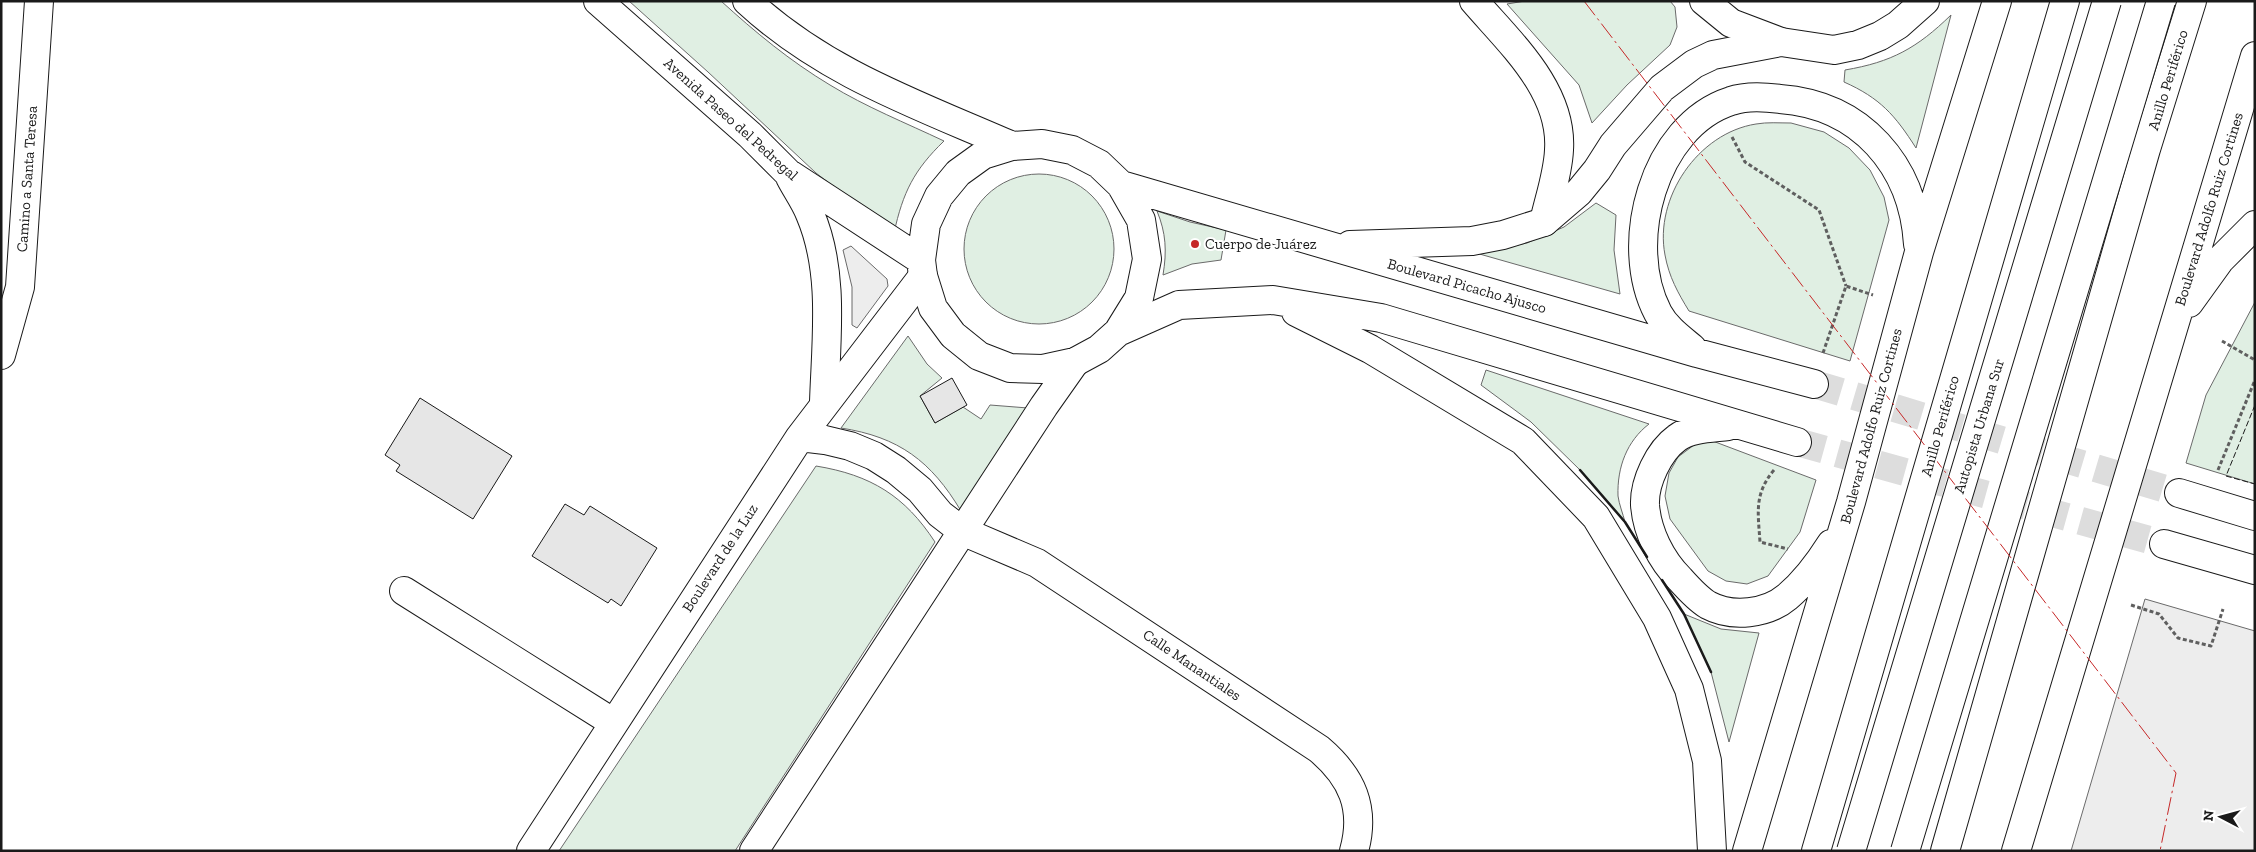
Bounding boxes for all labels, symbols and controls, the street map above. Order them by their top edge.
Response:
street label: Anillo Periférico [2144,27,2192,132]
street label: Avenida Paseo del Pedregal [660,54,802,184]
street label: Camino a Santa Teresa [13,105,41,253]
street label: Boulevard Adolfo Ruiz Cortines [2171,110,2247,308]
place label: Cuerpo de Juárez [1205,235,1317,253]
marker: Cuerpo de Juárez [1189,238,1201,250]
street label: Boulevard Picacho Ajusco [1385,255,1549,317]
street label: Boulevard Adolfo Ruiz Cortines [1836,326,1906,526]
street label: Autopista Urbana Sur [1950,356,2008,496]
street label: Anillo Periférico [1917,373,1963,479]
street label: Boulevard de la Luz [678,500,762,616]
street label: Calle Manantiales [1139,625,1245,705]
north arrow [2196,792,2246,842]
text: N [2200,809,2218,822]

